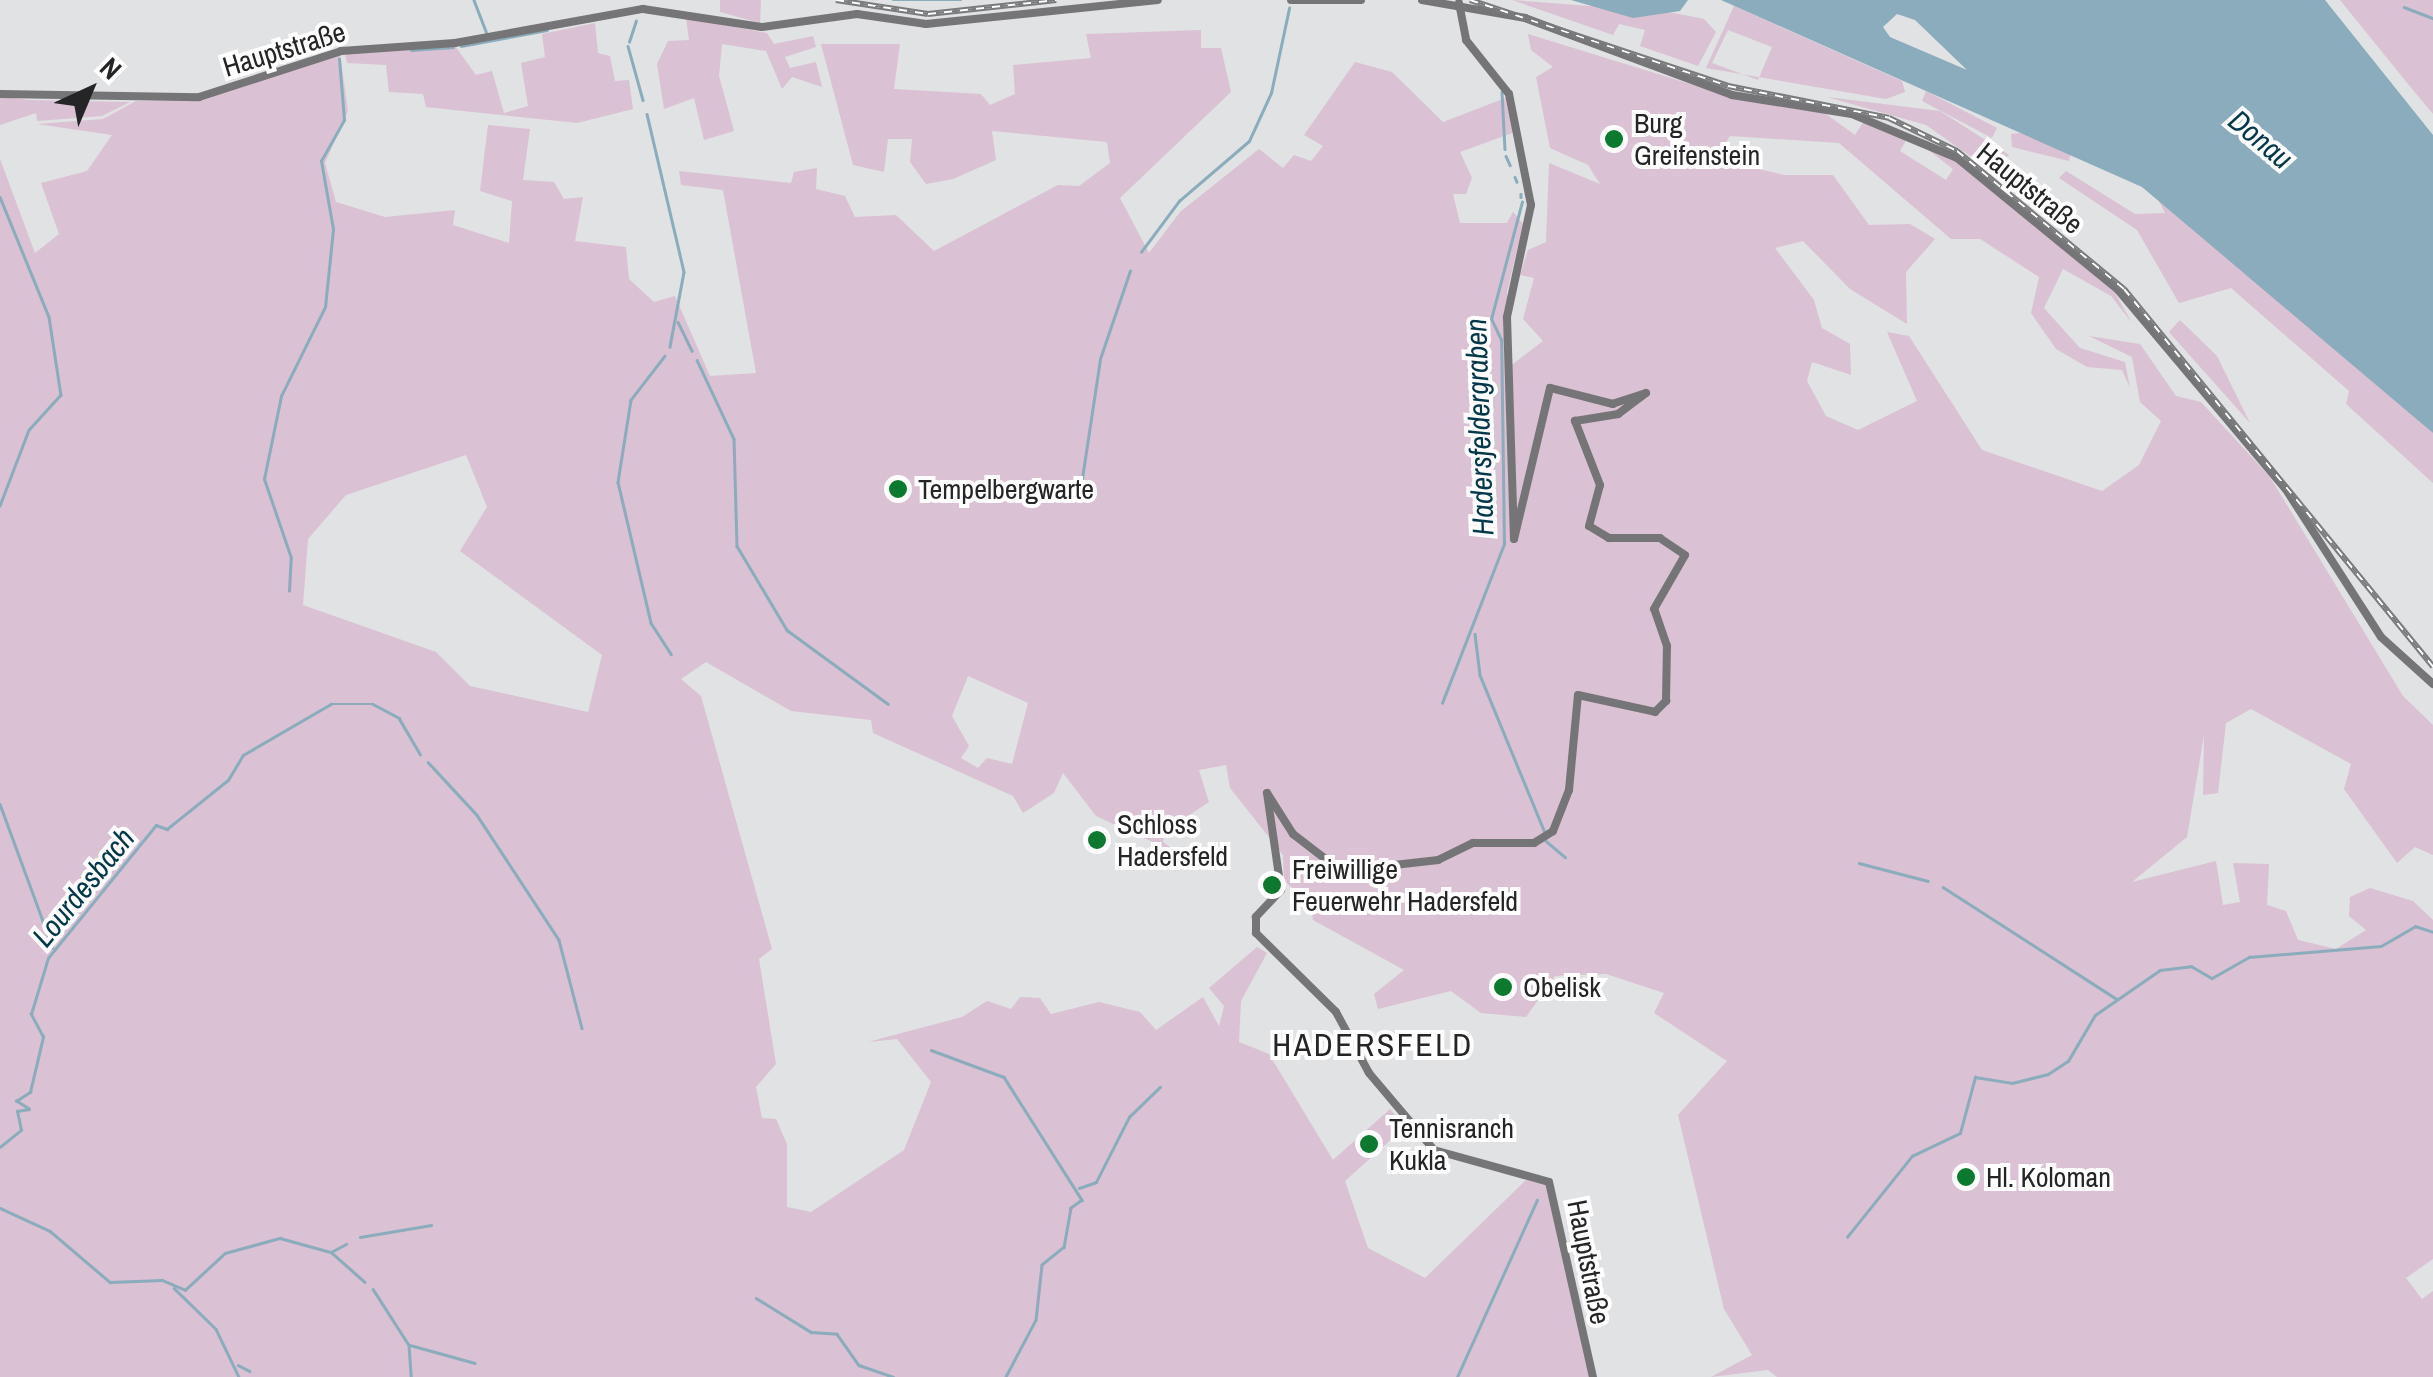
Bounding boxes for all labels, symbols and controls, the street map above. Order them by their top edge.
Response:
street label: Hauptstraße [219,14,349,84]
north arrow [40,40,140,140]
text: N [92,49,130,88]
water label: Donau [2222,102,2300,176]
place label: Burg Greifenstein [1634,106,1760,172]
marker: Burg Greifenstein [1603,128,1625,150]
street label: Hauptstraße [1970,135,2090,241]
water label: Hadersfeldergraben [1457,318,1501,536]
place label: Tempelbergwarte [918,472,1094,506]
marker: Tempelbergwarte [887,478,909,500]
place label: Schloss Hadersfeld [1117,807,1228,873]
water label: Lourdesbach [24,820,142,954]
marker: Schloss Hadersfeld [1086,829,1108,851]
place label: Freiwillige Feuerwehr Hadersfeld [1292,852,1518,918]
marker: Freiwillige Feuerwehr Hadersfeld [1261,874,1283,896]
place label: Obelisk [1523,970,1601,1004]
marker: Obelisk [1492,976,1514,998]
district label: HADERSFELD [1272,1026,1474,1064]
place label: Tennisranch Kukla [1389,1111,1514,1177]
marker: Tennisranch Kukla [1358,1133,1380,1155]
place label: Hl. Koloman [1986,1160,2111,1194]
marker: Hl. Koloman [1955,1166,1977,1188]
street label: Hauptstraße [1560,1197,1618,1327]

